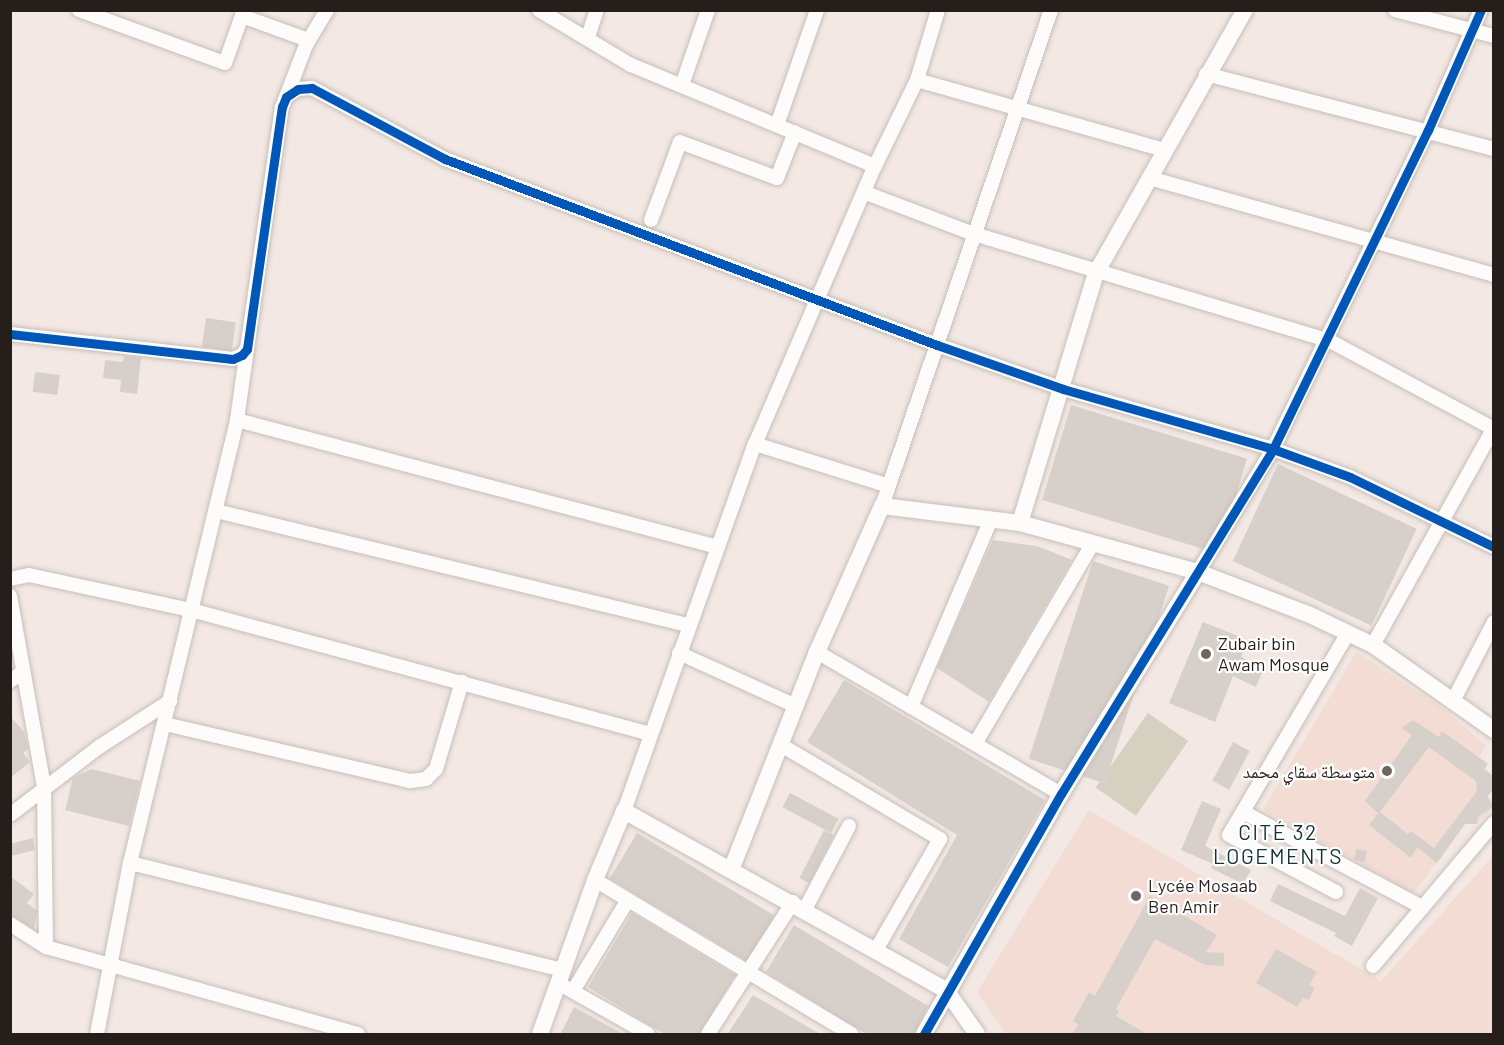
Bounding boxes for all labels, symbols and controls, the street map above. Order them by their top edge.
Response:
place label: Zubair bin Awam Mosque [1218,633,1329,676]
marker: Zubair bin Awam Mosque [1199,647,1213,661]
place label: متوسطة سقاي محمد [1243,760,1375,782]
marker: متوسطة سقاي محمد [1380,764,1394,778]
district label: CITÉ 32 LOGEMENTS [1213,819,1343,869]
place label: Lycée Mosaab Ben Amir [1148,875,1258,918]
marker: Lycée Mosaab Ben Amir [1129,889,1143,903]

